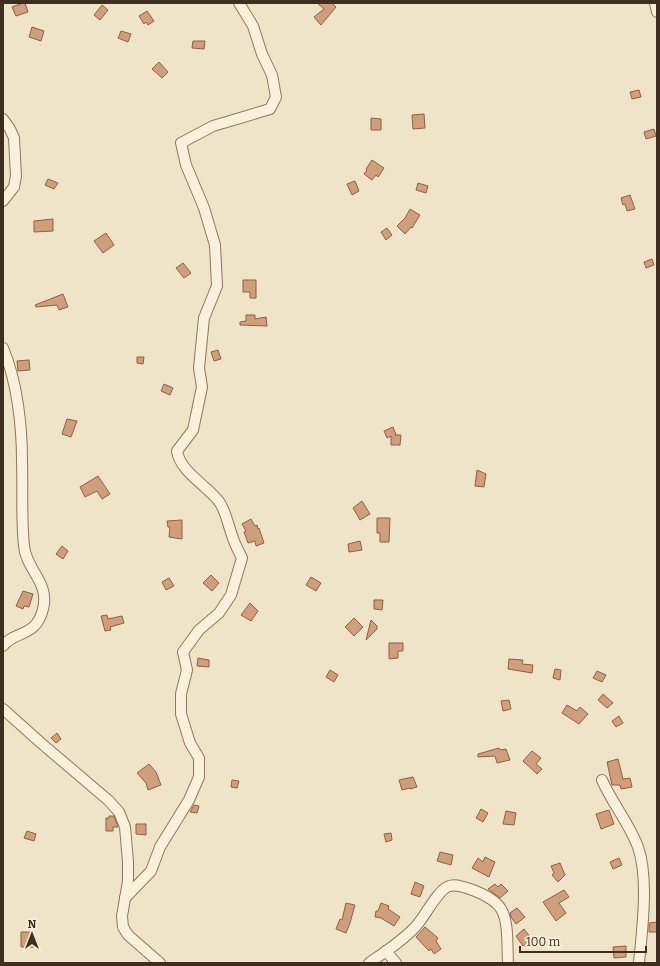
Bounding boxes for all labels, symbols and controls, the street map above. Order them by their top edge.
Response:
north arrow [12,914,52,954]
text: N [28,918,37,931]
scale bar [520,928,646,954]
text: 100 m [526,935,561,949]

